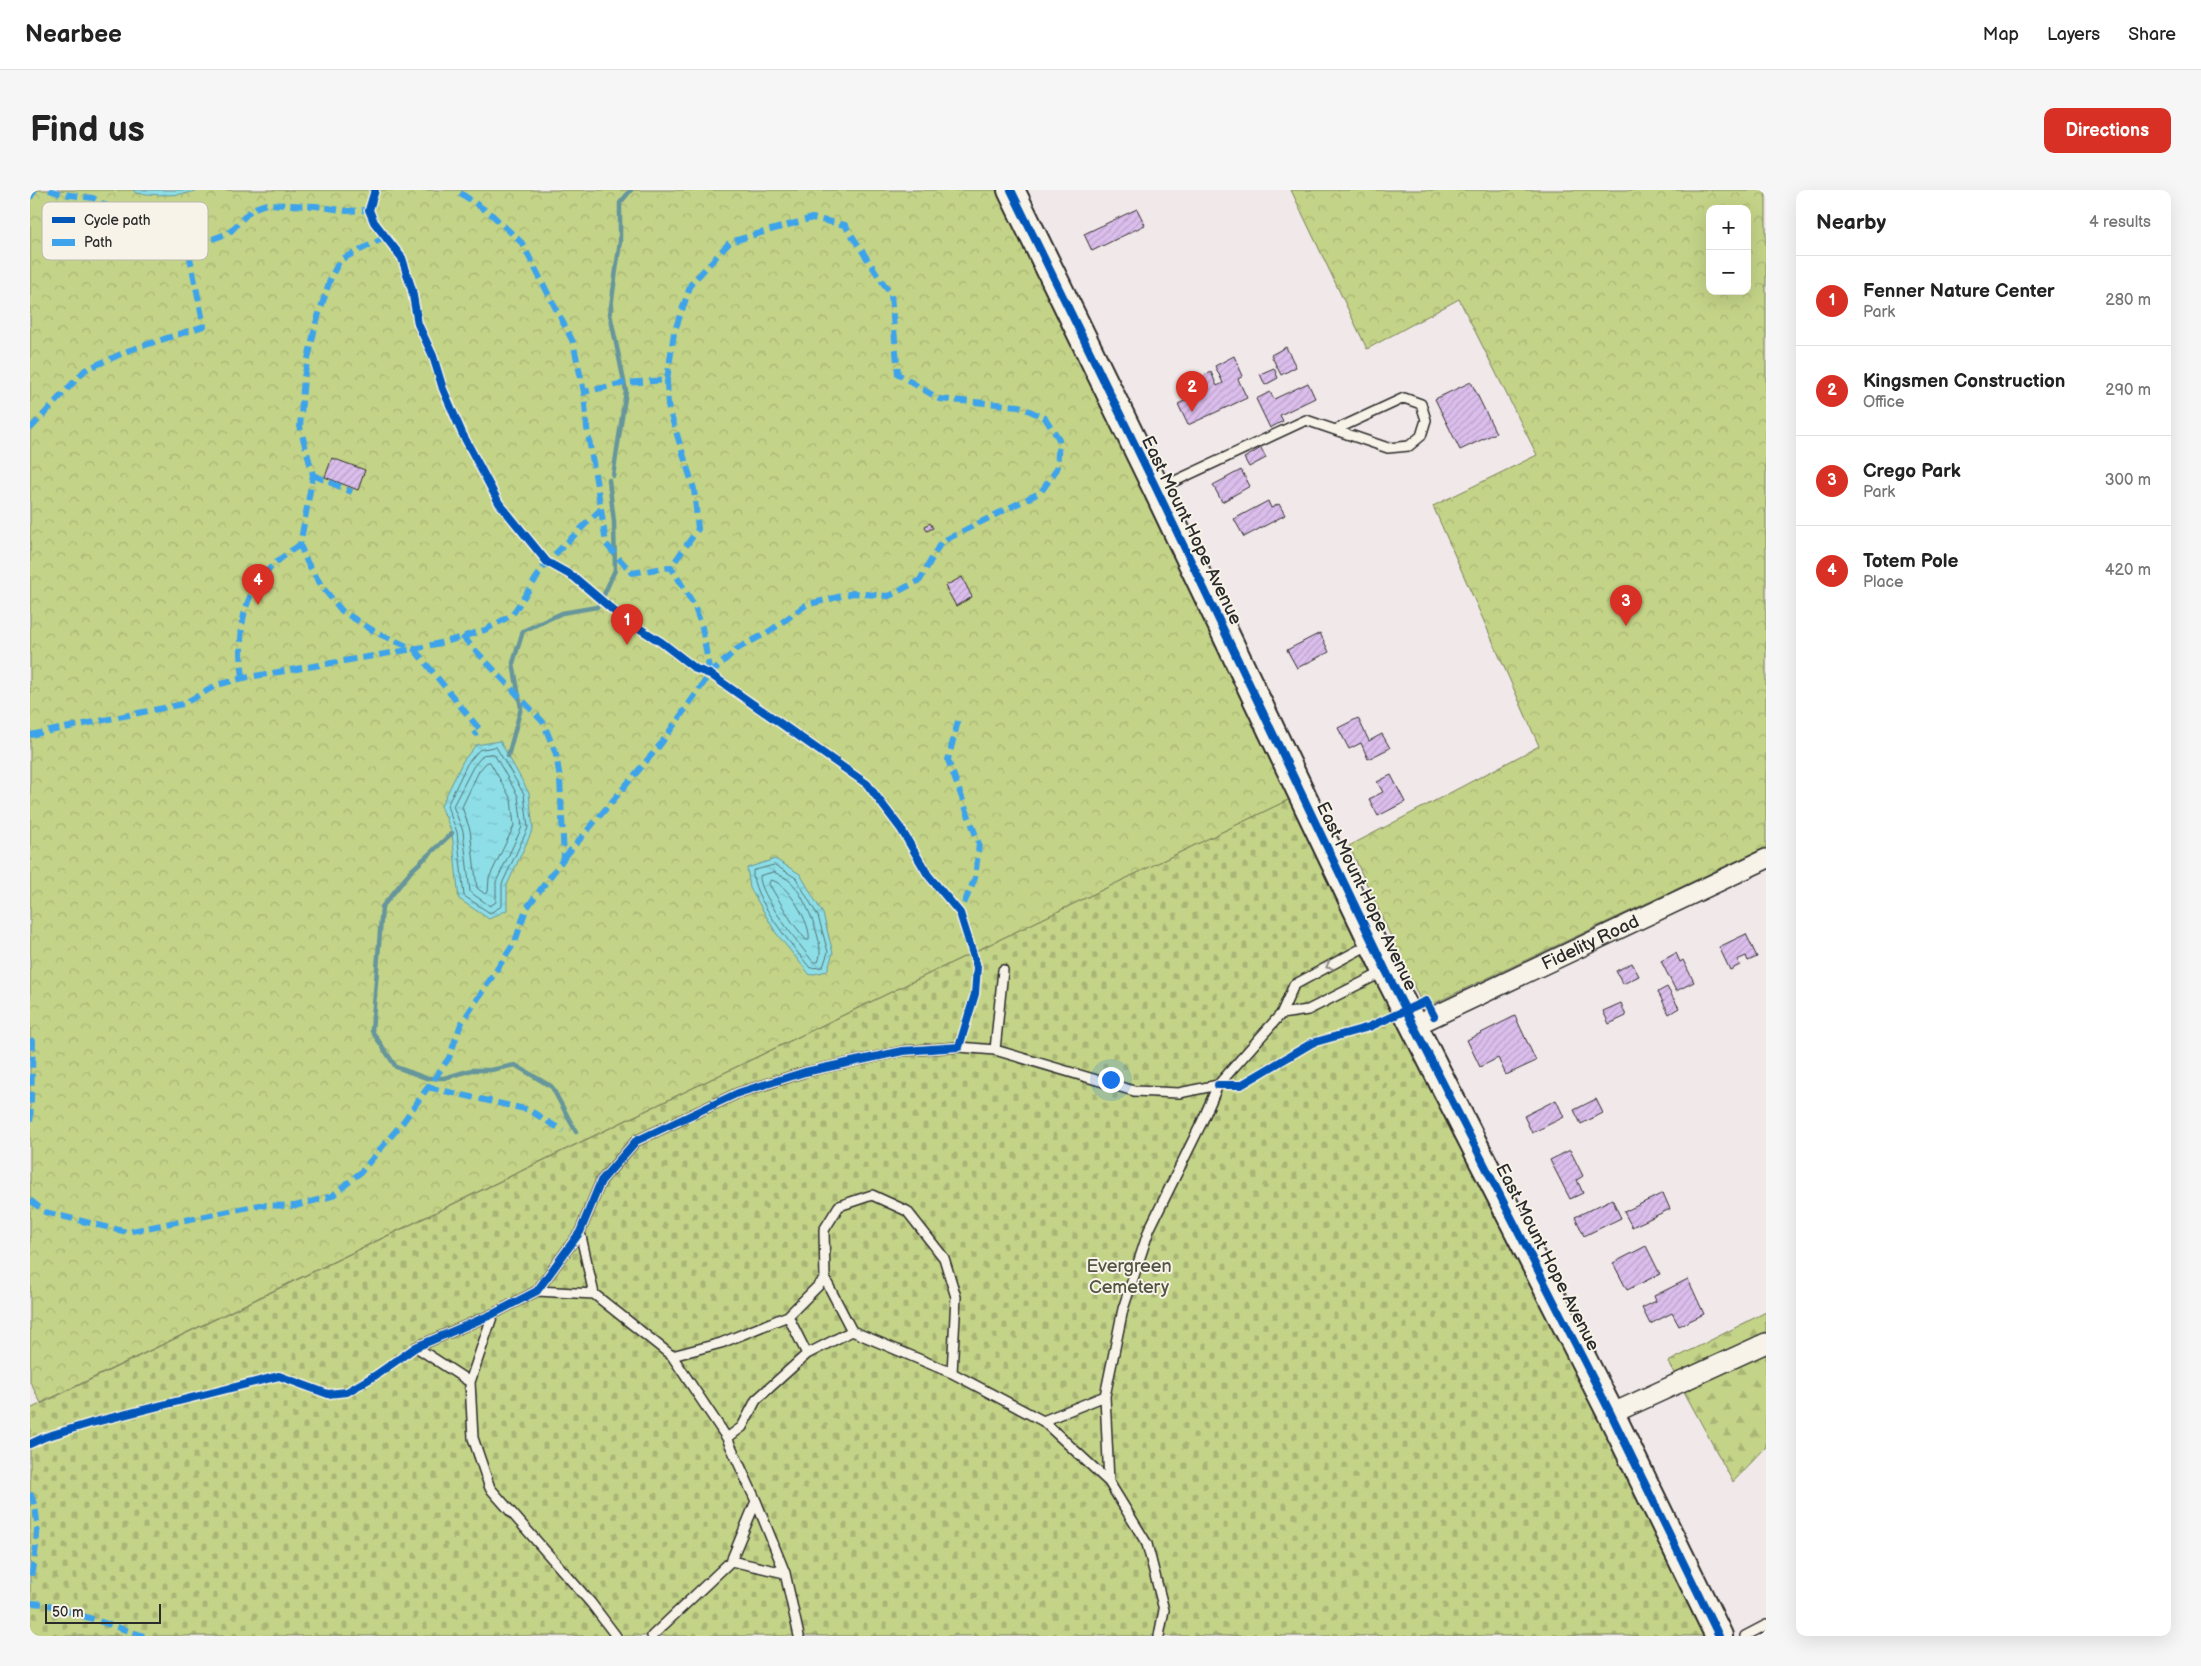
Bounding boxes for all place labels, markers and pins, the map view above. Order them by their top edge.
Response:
pin: 2 [1176,371,1208,412]
pin: 4 [242,564,274,605]
pin: 3 [1610,585,1642,626]
pin: 1 [611,604,643,645]

